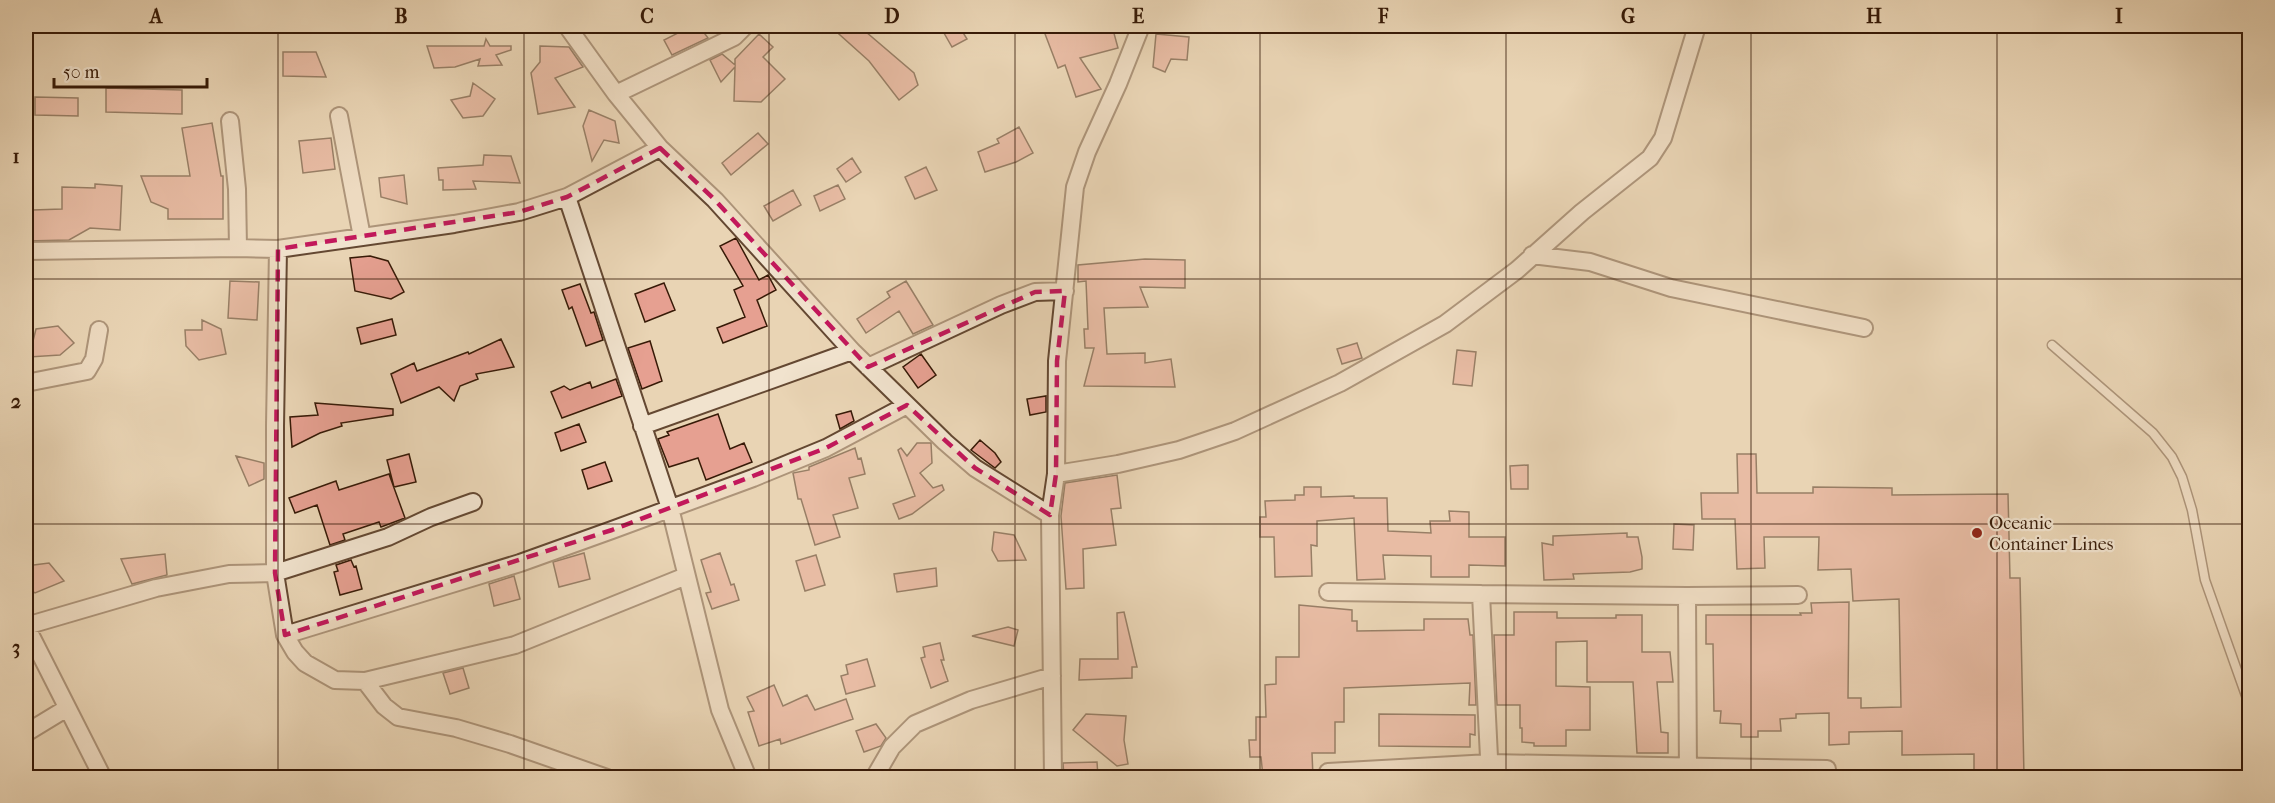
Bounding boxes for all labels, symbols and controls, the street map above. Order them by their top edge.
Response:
text: A [148,5,164,28]
text: B [394,5,408,28]
text: C [640,5,654,28]
text: D [884,5,900,28]
text: E [1132,5,1144,28]
text: F [1377,5,1389,28]
text: G [1621,5,1635,28]
text: H [1866,5,1882,28]
text: I [2115,5,2123,28]
scale bar [54,51,207,89]
text: 50 m [63,62,100,83]
text: 1 [12,145,20,168]
text: 2 [11,390,21,413]
place label: Oceanic Container Lines [1989,513,2114,555]
marker: Oceanic Container Lines [1970,526,1984,540]
text: 3 [12,636,20,659]

